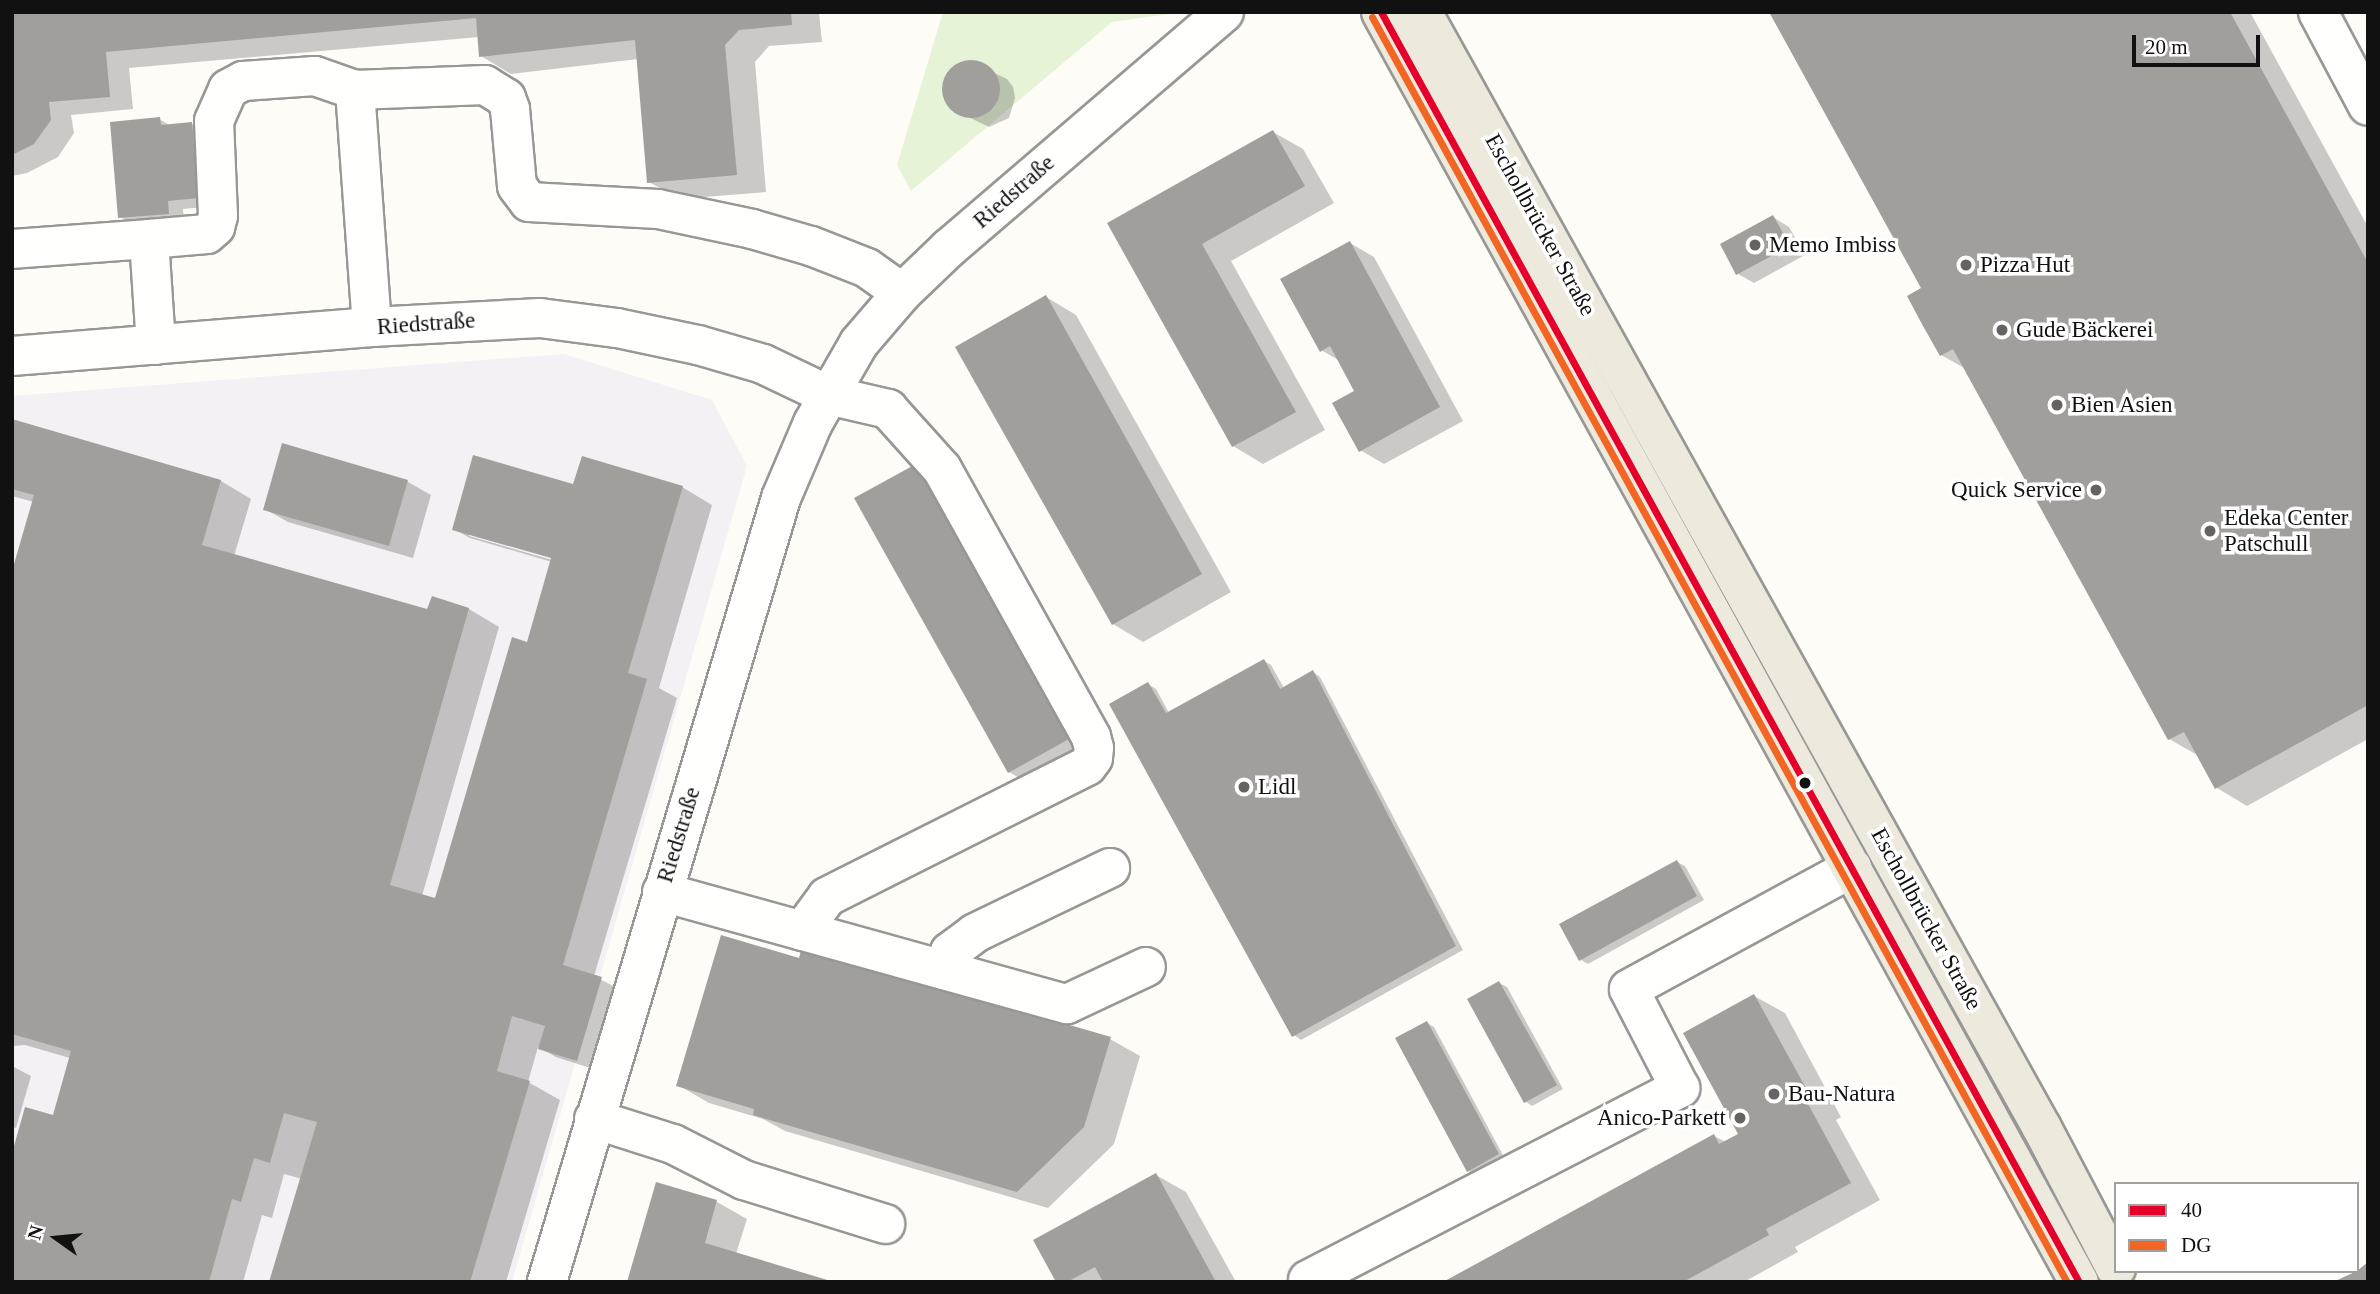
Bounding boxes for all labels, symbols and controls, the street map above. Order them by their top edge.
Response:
scale bar [2135,21,2263,65]
text: 20 m [2145,35,2188,59]
street label: Eschollbrücker Straße [1479,129,1601,321]
street label: Riedstraße [968,149,1060,235]
place label: Memo Imbiss [1769,231,1896,259]
marker: Memo Imbiss [1747,237,1763,253]
place label: Pizza Hut [1980,251,2070,279]
marker: Pizza Hut [1958,257,1974,273]
street label: Riedstraße [376,307,476,341]
place label: Gude Bäckerei [2016,316,2153,344]
marker: Gude Bäckerei [1994,322,2010,338]
place label: Bien Asien [2071,391,2174,419]
marker: Bien Asien [2049,397,2065,413]
place label: Quick Service [1951,476,2082,504]
marker: Quick Service [2088,482,2104,498]
place label: Edeka Center Patschull [2224,504,2349,558]
marker: Edeka Center Patschull [2202,523,2218,539]
place label: Lidl [1258,773,1296,801]
unlabelled marker [1798,776,1812,790]
marker: Lidl [1236,779,1252,795]
street label: Riedstraße [651,784,707,886]
street label: Eschollbrücker Straße [1865,823,1987,1015]
place label: Bau-Natura [1788,1080,1895,1108]
marker: Bau-Natura [1766,1086,1782,1102]
place label: Anico-Parkett [1597,1104,1726,1132]
marker: Anico-Parkett [1732,1110,1748,1126]
legend [2114,1182,2359,1273]
text: 40 [2181,1198,2202,1222]
north arrow [21,1203,91,1273]
text: N [23,1223,47,1242]
text: DG [2181,1233,2211,1257]

